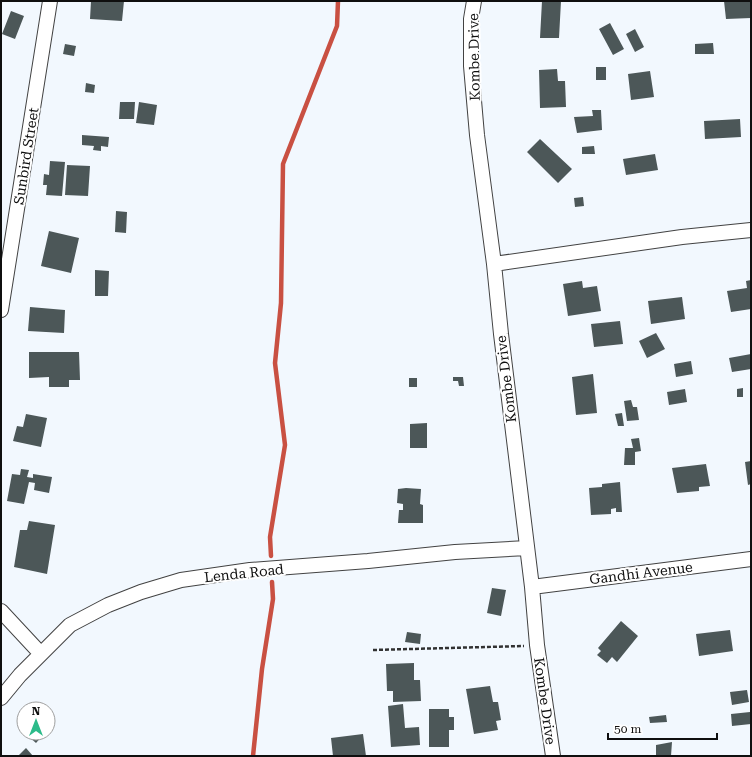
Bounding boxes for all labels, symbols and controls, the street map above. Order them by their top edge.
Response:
street label: Kombe Drive [465,13,483,101]
street label: Sunbird Street [10,106,42,206]
street label: Kombe Drive [493,334,519,424]
street label: Gandhi Avenue [588,559,694,587]
street label: Lenda Road [203,561,285,585]
street label: Kombe Drive [531,656,559,746]
north arrow [16,701,56,741]
text: N [32,705,41,718]
scale bar [608,715,717,741]
text: 50 m [614,722,641,736]

